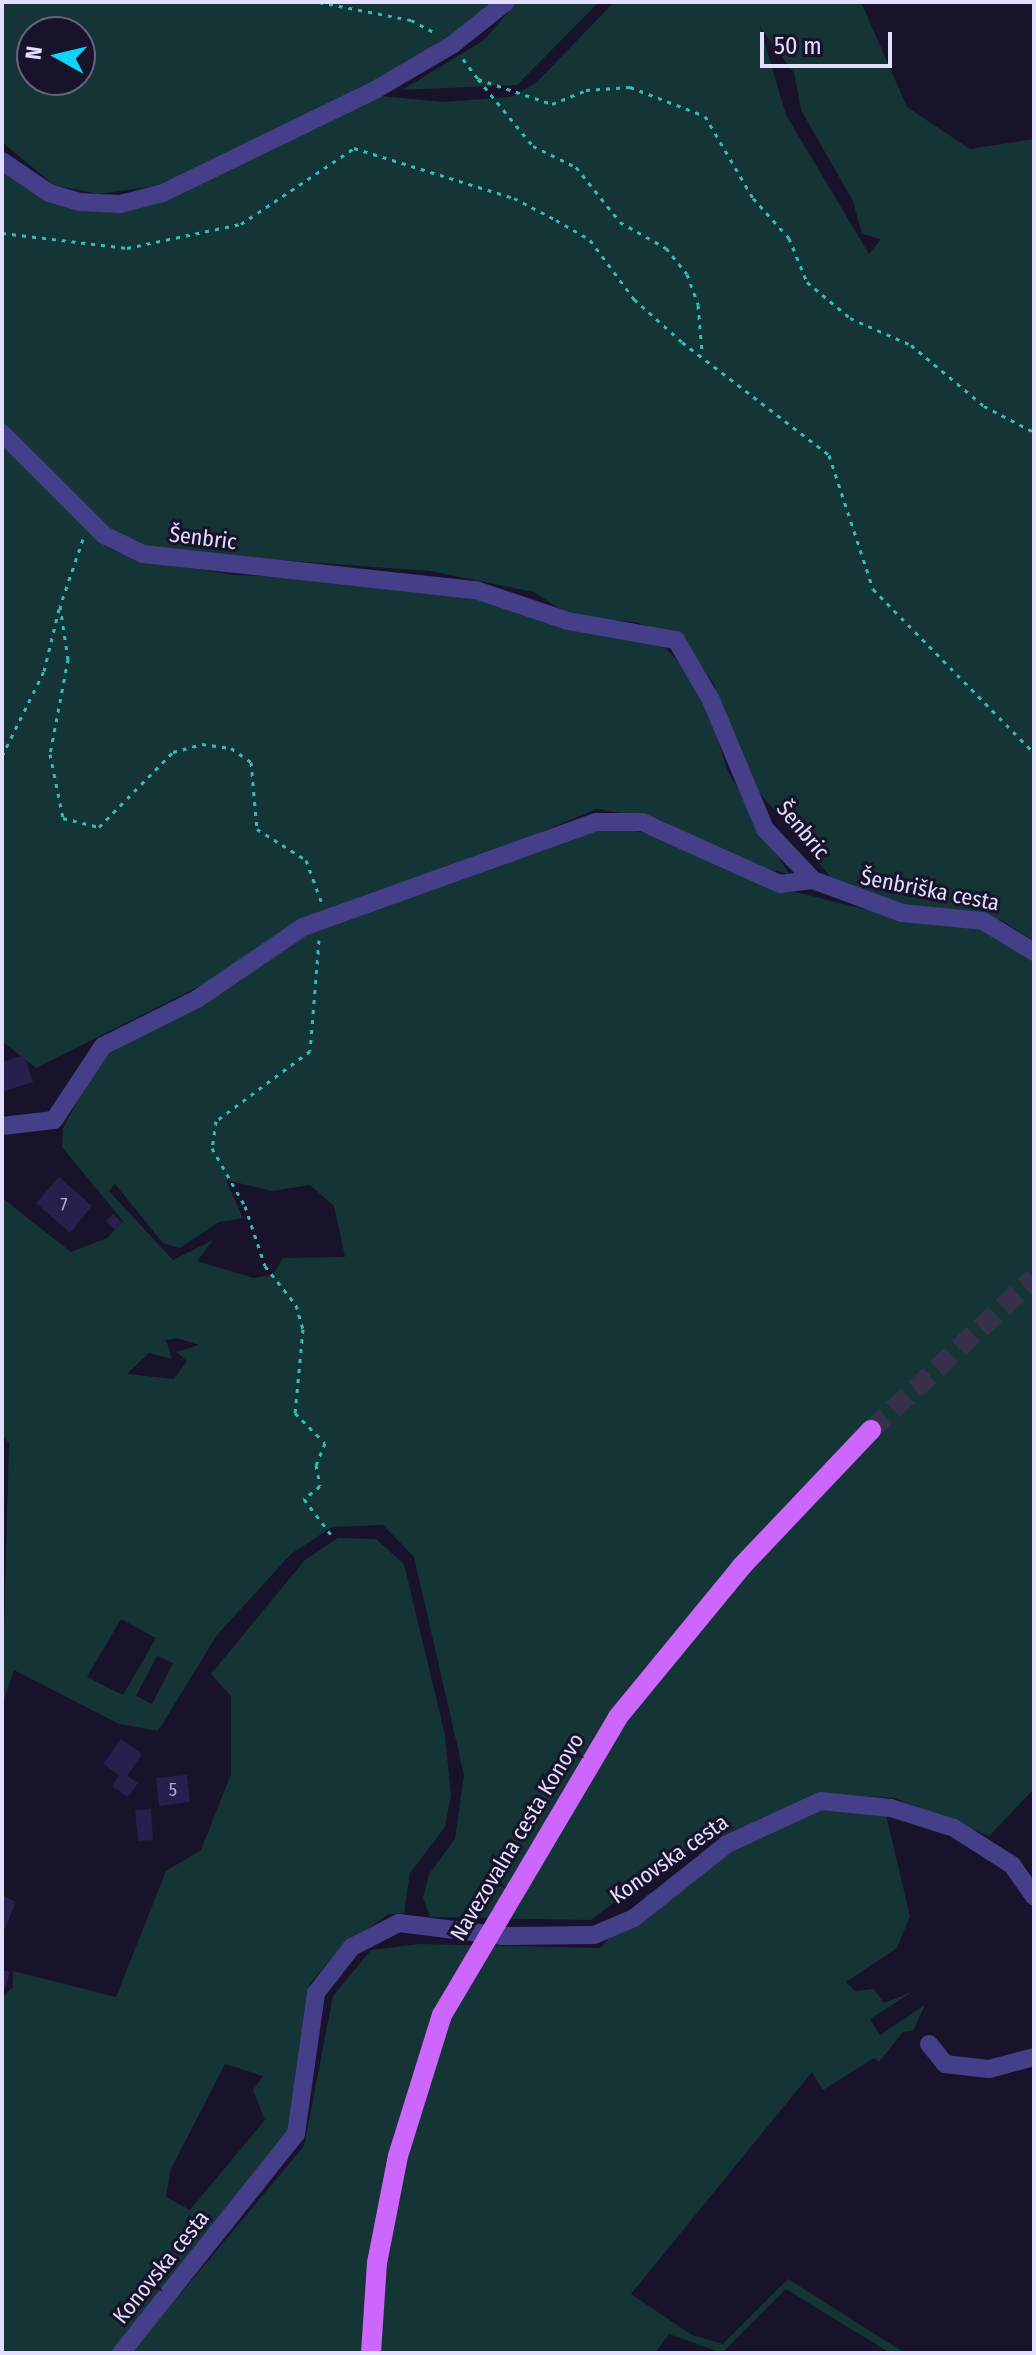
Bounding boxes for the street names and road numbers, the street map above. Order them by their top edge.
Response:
street label: Šenbric [168,521,238,555]
street label: Šenbric [771,796,835,864]
street label: Šenbriška cesta [858,864,1002,916]
street label: Navezovalna cesta Konovo [445,1729,589,1945]
street label: Konovska cesta [605,1809,733,1909]
street label: Konovska cesta [107,2205,215,2329]

